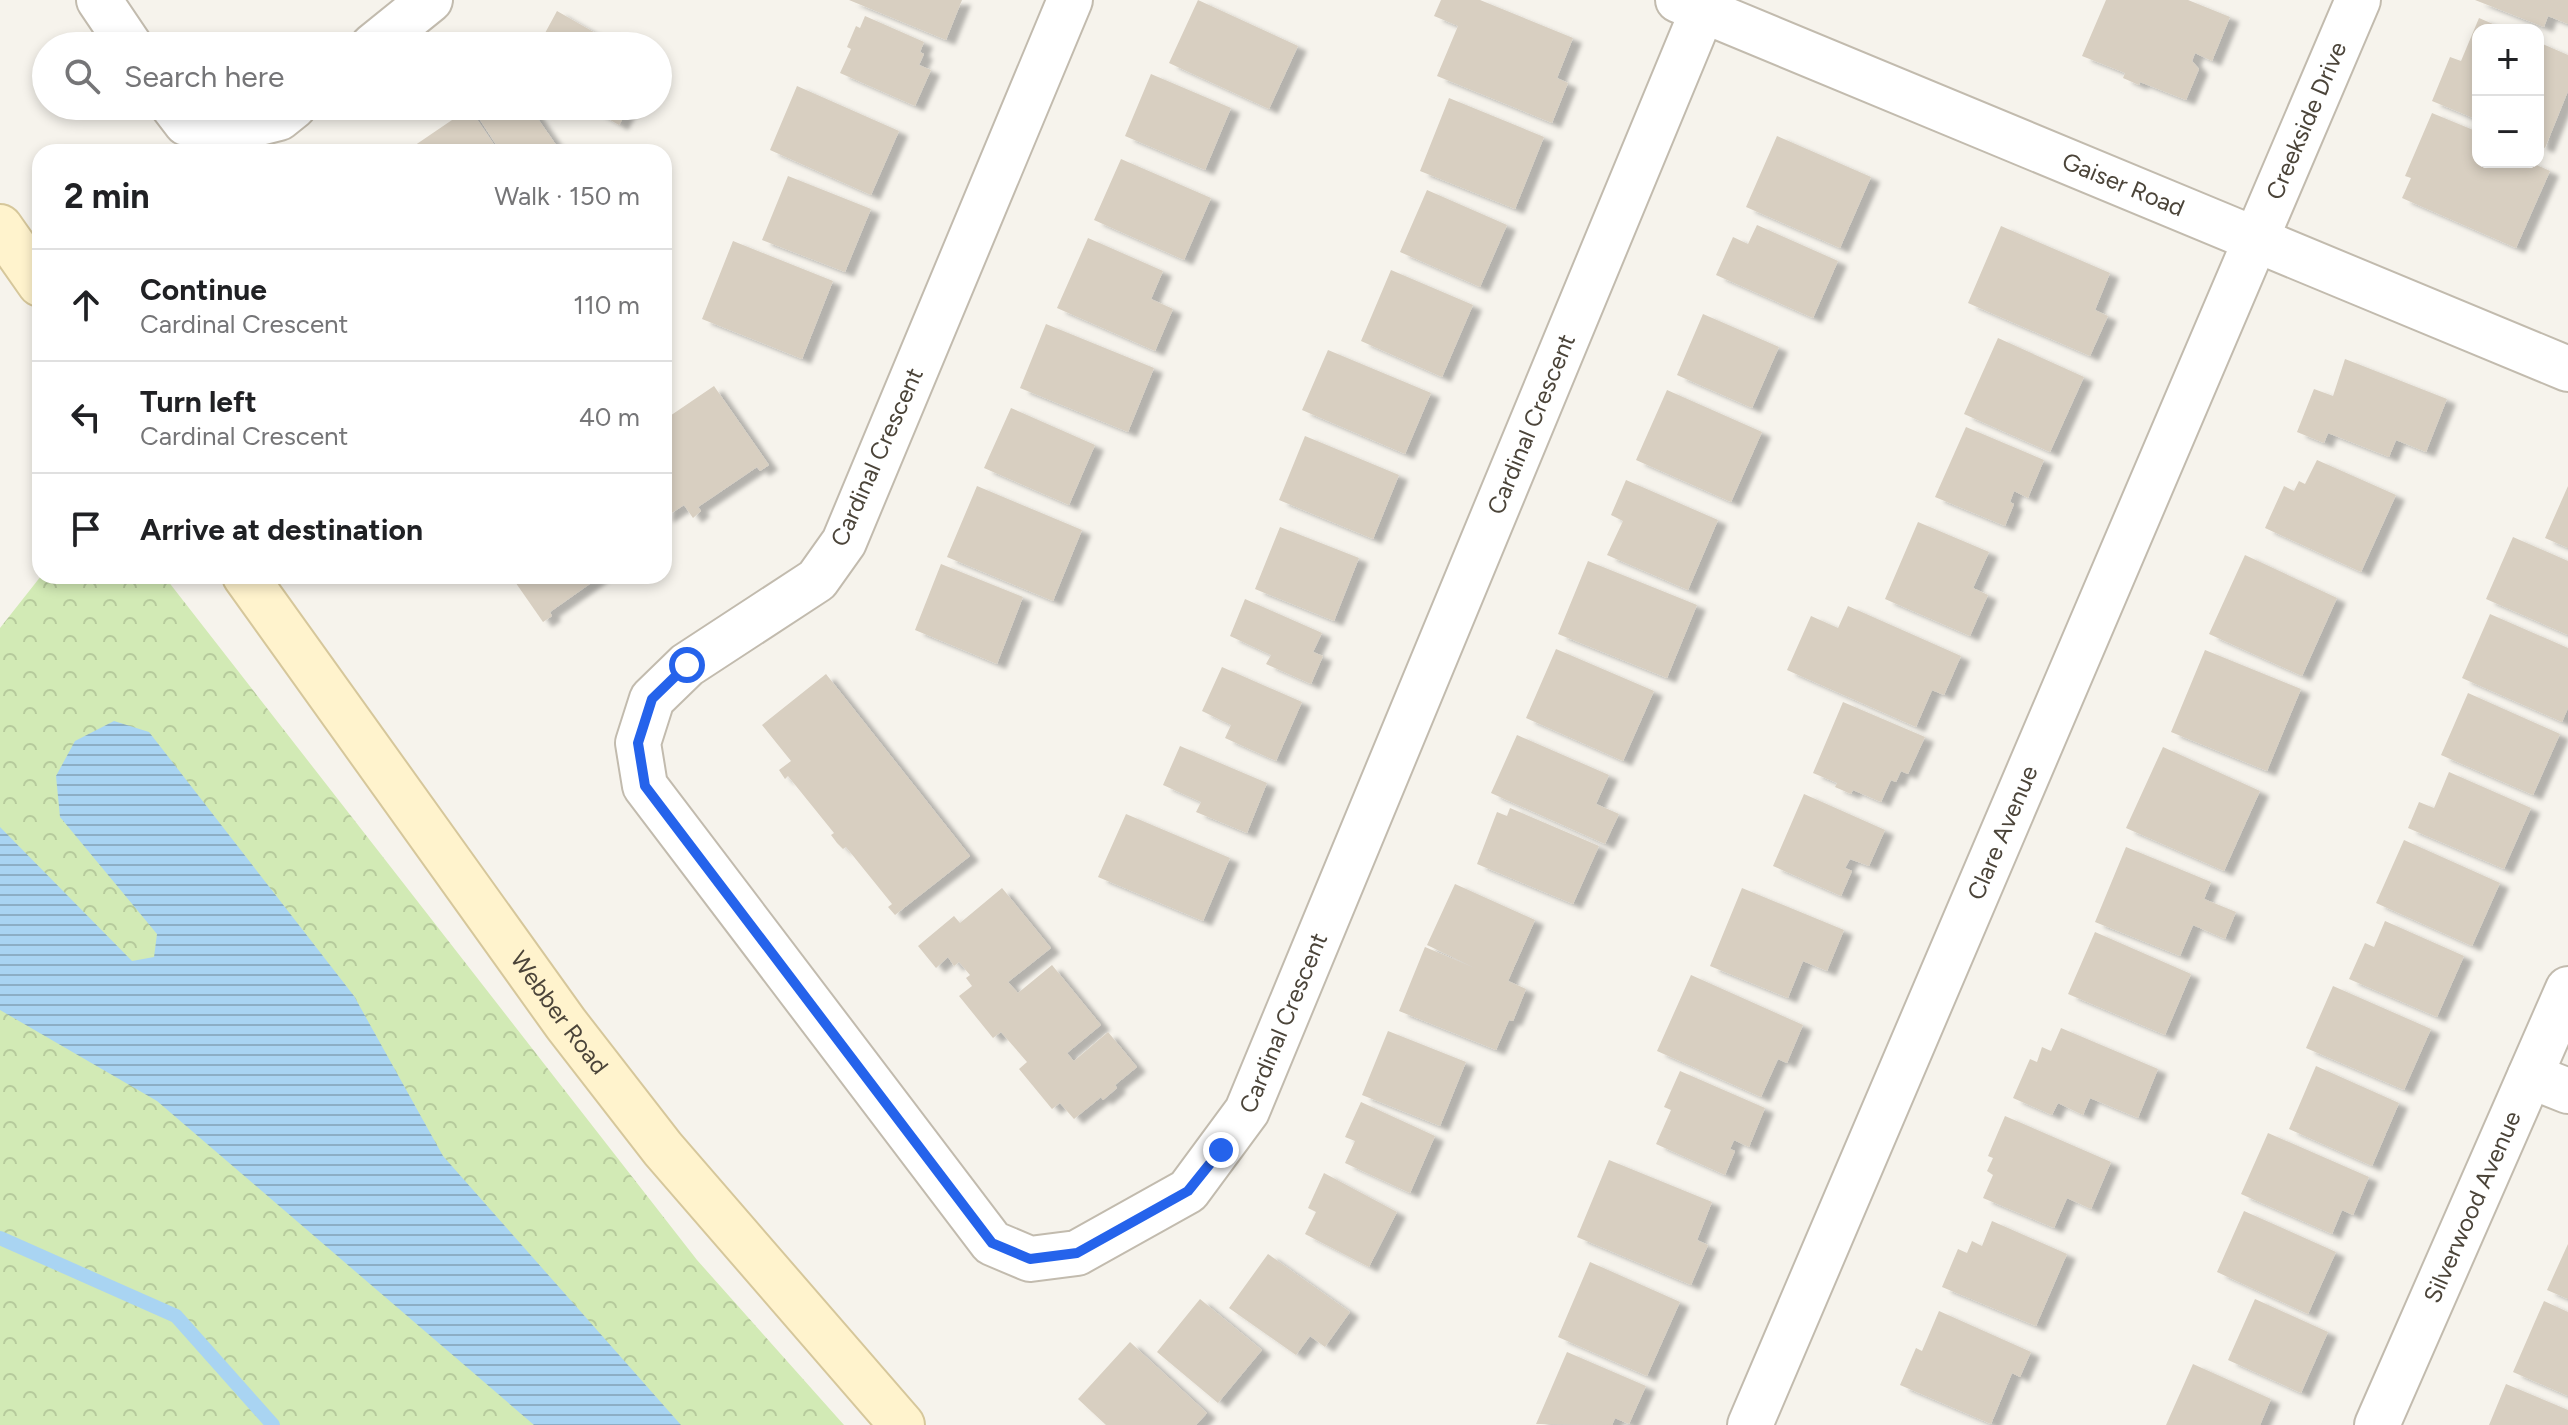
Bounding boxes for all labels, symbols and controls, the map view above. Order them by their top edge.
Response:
map controls [2472,24,2544,168]
button: + [2472,24,2544,96]
search box [32,32,672,120]
street label: Creekside Drive [2260,37,2352,204]
icon: search [60,54,104,98]
text: Search here [124,58,284,95]
button: − [2472,96,2544,168]
street label: Gaiser Road [2058,146,2189,222]
text: 2 min [64,176,150,217]
text: Walk · 150 m [494,180,640,212]
text: Continue [140,271,267,308]
icon: ahead [64,283,108,327]
text: 110 m [573,289,640,321]
text: Cardinal Crescent [140,308,348,340]
street label: Cardinal Crescent [1481,330,1581,519]
street label: Cardinal Crescent [824,363,929,551]
text: Turn left [140,383,257,420]
icon: left [64,395,108,439]
text: 40 m [579,401,640,433]
text: Cardinal Crescent [140,420,348,452]
icon: arrive [64,507,108,551]
text: Arrive at destination [140,511,423,548]
route start [669,647,705,683]
street label: Clare Avenue [1961,761,2044,904]
street label: Cardinal Crescent [1233,928,1333,1117]
street label: Webber Road [505,945,614,1080]
street label: Silverwood Avenue [2417,1106,2527,1307]
route end [1203,1132,1239,1168]

